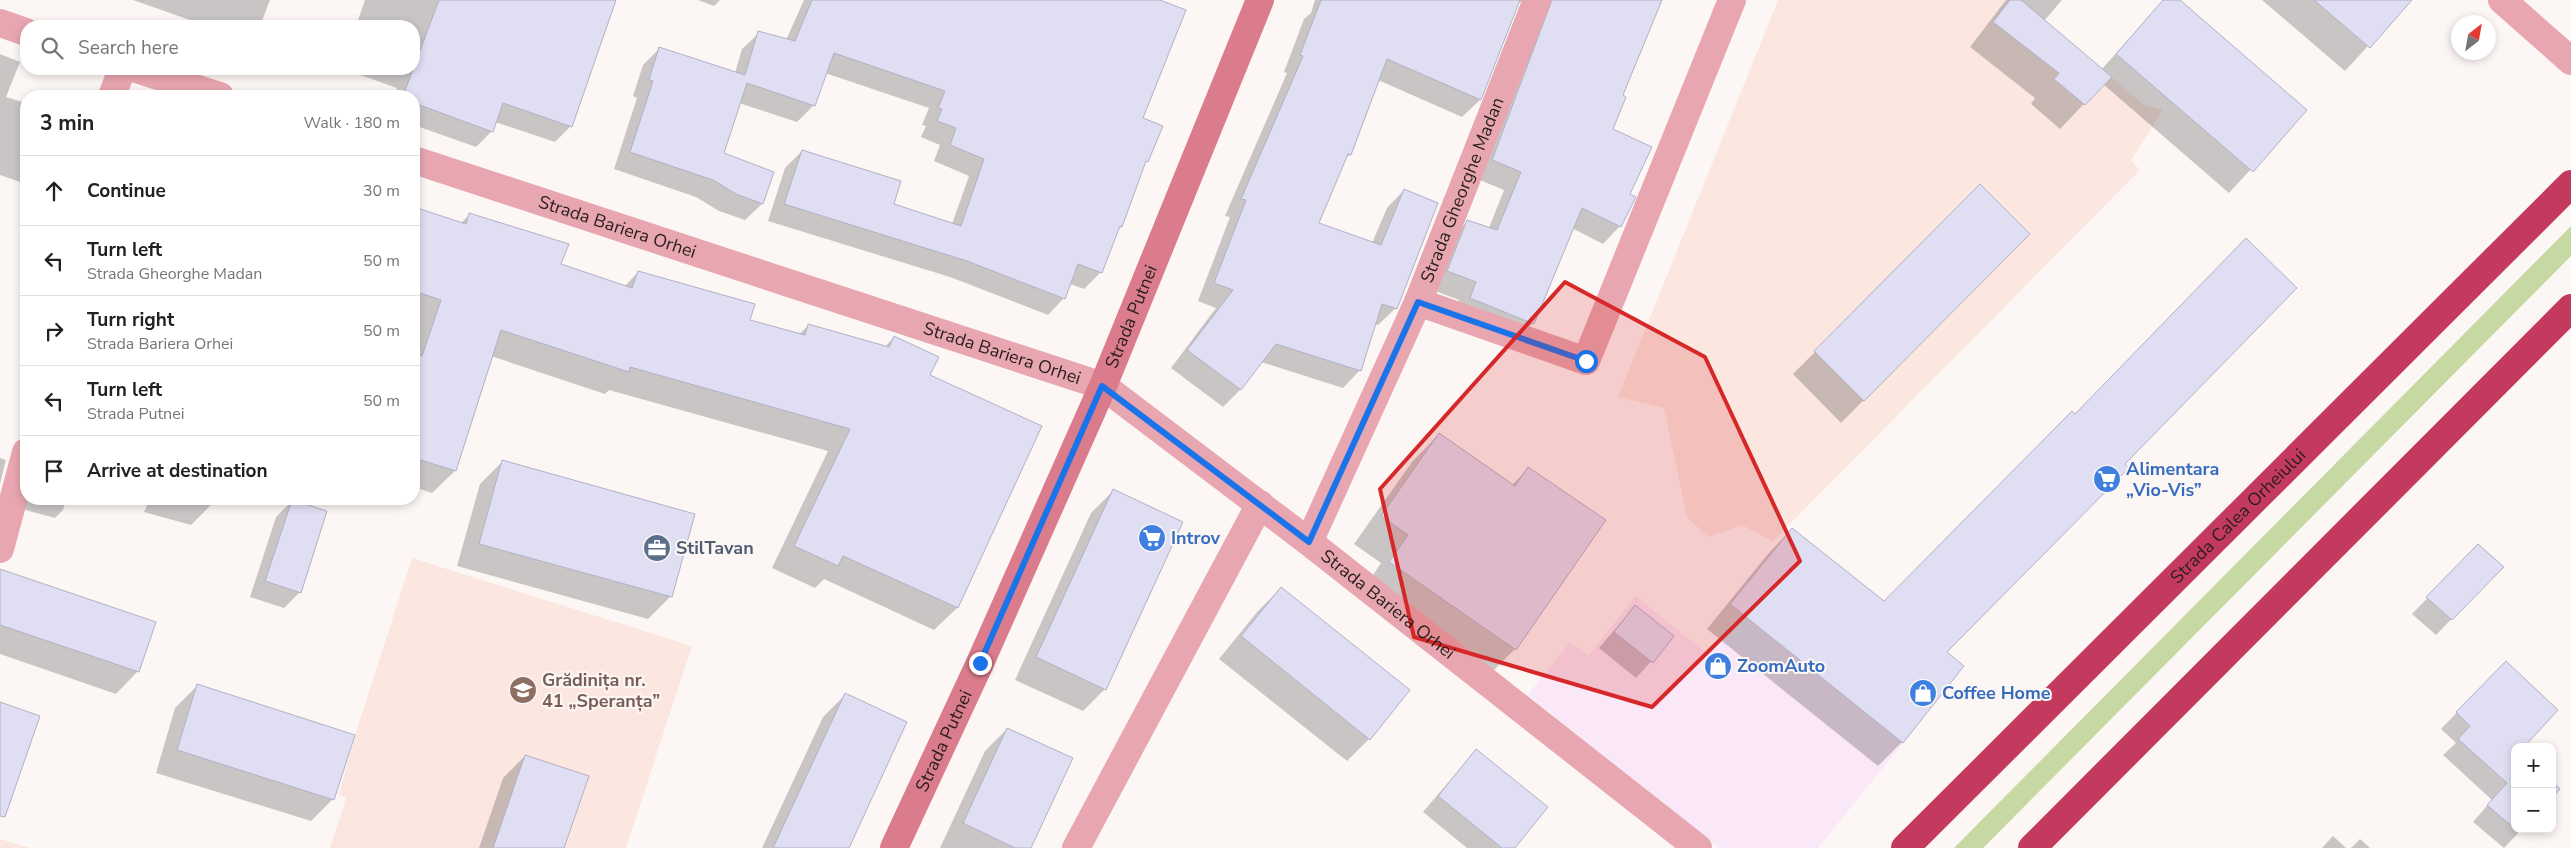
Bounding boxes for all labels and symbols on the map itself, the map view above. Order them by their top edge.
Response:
north arrow [2451,15,2496,60]
street label: Strada Gheorghe Madan [1415,94,1509,286]
street label: Strada Bariera Orhei [535,190,699,264]
street label: Strada Putnei [1099,261,1163,372]
street label: Strada Bariera Orhei [920,316,1084,390]
route start [1575,350,1598,373]
street label: Strada Calea Orheiului [2165,443,2311,589]
place label: Alimentara „Vio-Vis” [2126,457,2219,502]
supermarket icon: Alimentara „Vio-Vis” [2092,464,2122,494]
supermarket icon: Introv [1137,523,1167,553]
place label: Introv [1171,526,1221,550]
office icon: StilTavan [642,533,672,563]
place label: StilTavan [676,536,754,560]
street label: Strada Bariera Orhei [1316,544,1460,664]
shop icon: ZoomAuto [1703,651,1733,681]
route end [969,652,992,675]
place label: ZoomAuto [1737,654,1825,678]
place label: Grădinița nr. 41 „Speranța” [542,668,660,713]
school or university icon: Grădinița nr. 41 „Speranța” [508,675,538,705]
shop icon: Coffee Home [1908,678,1938,708]
place label: Coffee Home [1942,681,2051,705]
street label: Strada Putnei [910,686,978,796]

